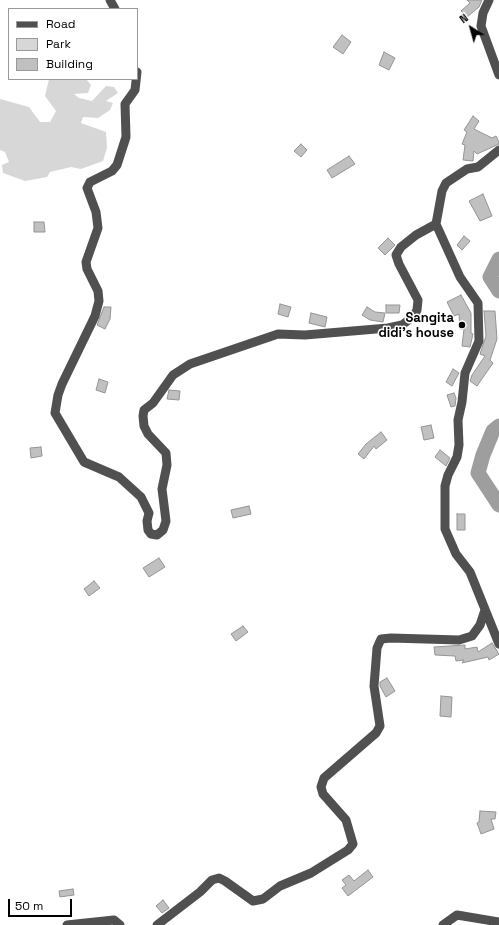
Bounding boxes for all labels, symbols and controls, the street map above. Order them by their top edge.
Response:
legend [8,8,138,80]
north arrow [451,8,491,48]
text: N [457,11,471,26]
text: Road [46,16,75,32]
text: Park [46,36,71,52]
text: Building [46,56,93,72]
place label: Sangita didi's house [378,310,454,341]
marker: Sangita didi's house [457,320,467,330]
scale bar [10,891,74,917]
text: 50 m [15,898,43,914]

